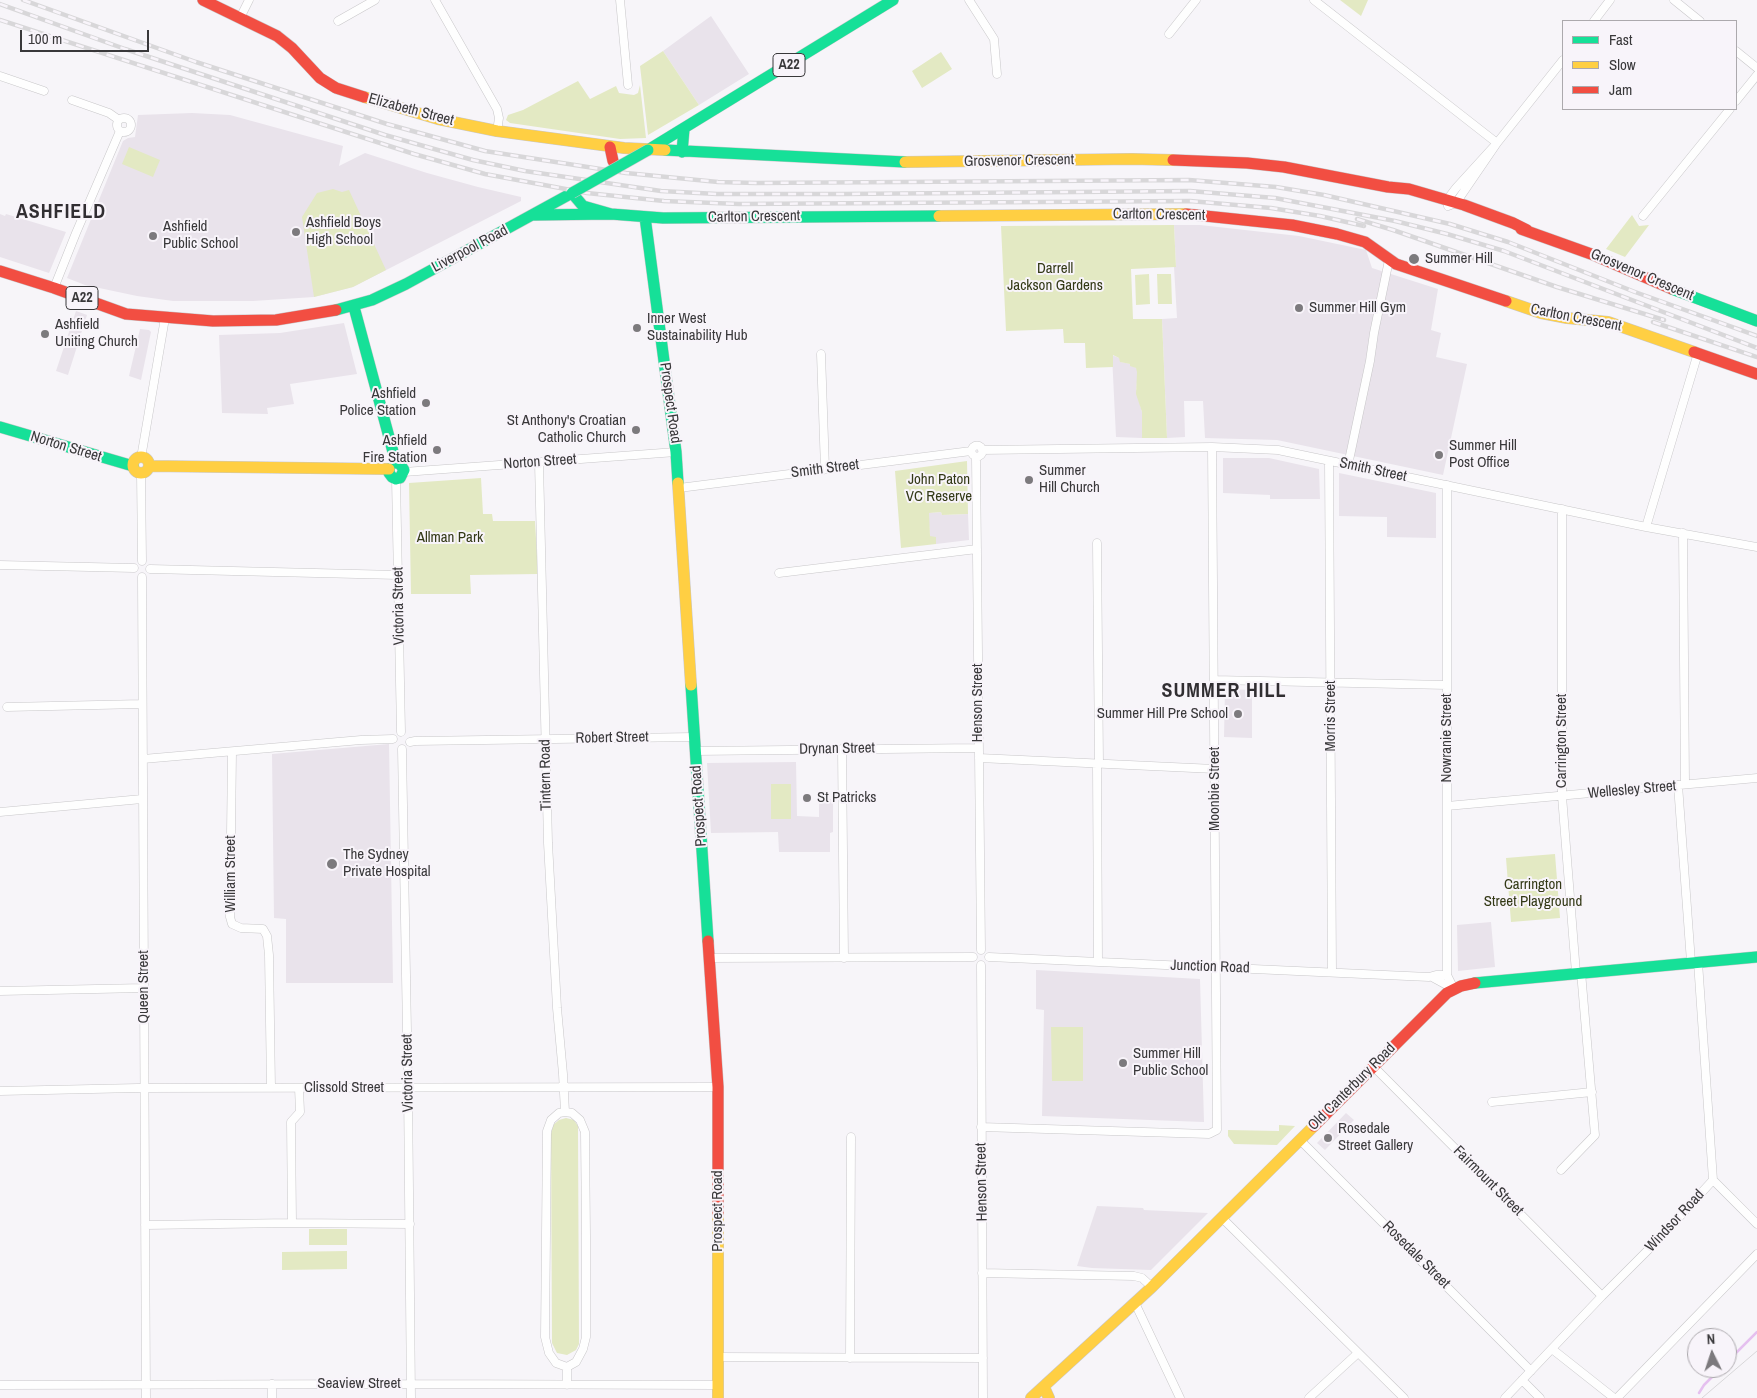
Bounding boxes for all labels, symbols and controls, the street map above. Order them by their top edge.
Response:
scale bar [22,20,151,52]
legend [1562,20,1737,110]
text: 100 m [28,28,62,49]
text: Fast [1609,29,1632,50]
road number: A22 [773,54,805,76]
text: Slow [1609,54,1636,75]
text: Jam [1609,79,1632,100]
street label: Elizabeth Street [366,90,456,130]
street label: Grosvenor Crescent [964,151,1074,171]
district label: ASHFIELD [15,201,107,225]
street label: Carlton Crescent [1113,205,1205,225]
street label: Carlton Crescent [708,207,800,227]
place label: Ashfield Boys High School [306,214,381,249]
place label: Ashfield Public School [163,218,238,253]
street label: Liverpool Road [429,221,511,277]
marker: Ashfield Boys High School [290,226,302,238]
marker: Ashfield Public School [147,230,159,242]
street label: Grosvenor Crescent [1588,245,1696,305]
place label: Summer Hill [1425,250,1493,268]
marker: Summer Hill [1407,252,1421,266]
park label: Darrell Jackson Gardens [1007,260,1103,295]
road number: A22 [66,286,98,310]
place label: Summer Hill Gym [1309,299,1406,317]
street label: Carlton Crescent [1529,300,1623,336]
marker: Summer Hill Gym [1293,302,1305,314]
place label: Inner West Sustainability Hub [647,310,748,345]
place label: Ashfield Uniting Church [55,316,138,351]
marker: Inner West Sustainability Hub [631,322,643,334]
marker: Ashfield Uniting Church [39,328,51,340]
street label: Prospect Road [655,361,685,445]
place label: Ashfield Police Station [339,385,416,420]
marker: Ashfield Police Station [420,397,432,409]
place label: St Anthony's Croatian Catholic Church [507,412,626,447]
marker: St Anthony's Croatian Catholic Church [630,424,642,436]
street label: Norton Street [28,428,104,466]
place label: Ashfield Fire Station [363,432,427,467]
place label: Summer Hill Post Office [1449,437,1517,472]
marker: Ashfield Fire Station [431,444,443,456]
marker: Summer Hill Post Office [1433,449,1445,461]
street label: Norton Street [503,450,577,474]
street label: Smith Street [1338,454,1408,486]
street label: Smith Street [790,456,860,482]
place label: Summer Hill Church [1039,462,1100,497]
park label: John Paton VC Reserve [906,471,972,506]
marker: Summer Hill Church [1023,474,1035,486]
park label: Allman Park [417,529,483,547]
street label: Victoria Street [389,567,409,645]
street label: Henson Street [969,664,987,742]
district label: SUMMER HILL [1160,680,1288,704]
street label: Morris Street [1322,680,1340,752]
street label: Nowranie Street [1438,694,1456,782]
street label: Carrington Street [1553,694,1571,788]
place label: Summer Hill Pre School [1097,705,1228,723]
marker: Summer Hill Pre School [1232,708,1244,720]
street label: Robert Street [575,728,649,748]
street label: Tintern Road [536,739,556,811]
street label: Drynan Street [799,739,875,759]
street label: Moonbie Street [1206,747,1224,831]
street label: Prospect Road [687,765,711,847]
street label: Wellesley Street [1587,777,1677,803]
place label: St Patricks [817,789,876,807]
marker: St Patricks [801,792,813,804]
street label: William Street [222,835,240,913]
place label: The Sydney Private Hospital [343,846,431,881]
marker: The Sydney Private Hospital [325,857,339,871]
park label: Carrington Street Playground [1484,876,1582,911]
street label: Queen Street [135,950,153,1024]
street label: Junction Road [1170,957,1250,977]
street label: Victoria Street [398,1034,418,1112]
street label: Old Canterbury Road [1305,1040,1399,1134]
place label: Summer Hill Public School [1133,1045,1208,1080]
marker: Summer Hill Public School [1117,1057,1129,1069]
street label: Clissold Street [304,1079,384,1097]
place label: Rosedale Street Gallery [1338,1120,1413,1155]
marker: Rosedale Street Gallery [1322,1132,1334,1144]
street label: Fairmount Street [1449,1142,1527,1220]
street label: Henson Street [972,1143,992,1221]
street label: Prospect Road [709,1170,727,1252]
street label: Windsor Road [1642,1186,1708,1256]
street label: Rosedale Street [1378,1217,1454,1293]
north arrow [1687,1328,1737,1378]
text: N [1706,1330,1716,1348]
street label: Seaview Street [317,1375,401,1393]

